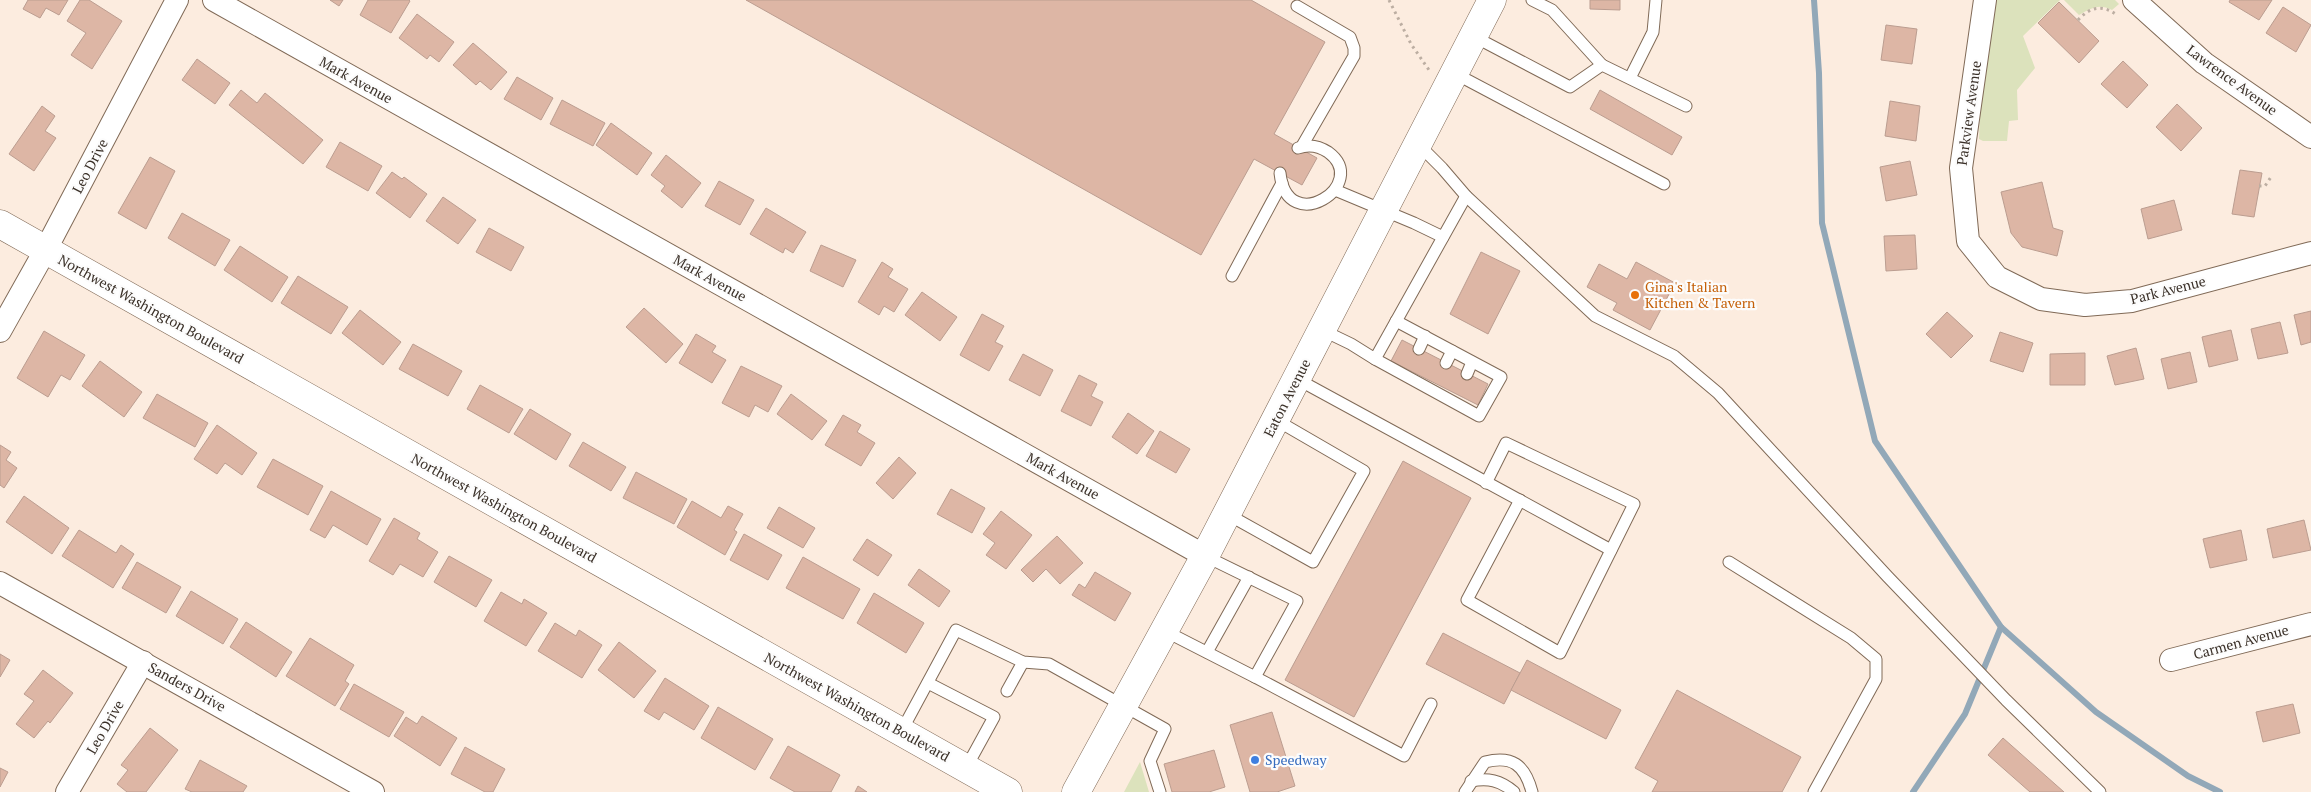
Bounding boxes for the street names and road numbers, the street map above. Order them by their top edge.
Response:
street label: Lawrence Avenue [2183,40,2282,119]
street label: Mark Avenue [316,52,396,107]
street label: Parkview Avenue [1952,59,1985,166]
street label: Leo Drive [67,135,112,196]
street label: Northwest Washington Boulevard [55,250,248,368]
street label: Mark Avenue [670,250,750,305]
street label: Park Avenue [2128,271,2208,308]
street label: Eaton Avenue [1259,355,1314,440]
street label: Mark Avenue [1023,448,1103,503]
street label: Northwest Washington Boulevard [408,449,601,567]
street label: Carmen Avenue [2191,620,2291,663]
street label: Northwest Washington Boulevard [761,648,954,766]
street label: Sanders Drive [145,657,229,716]
street label: Leo Drive [82,696,128,757]

